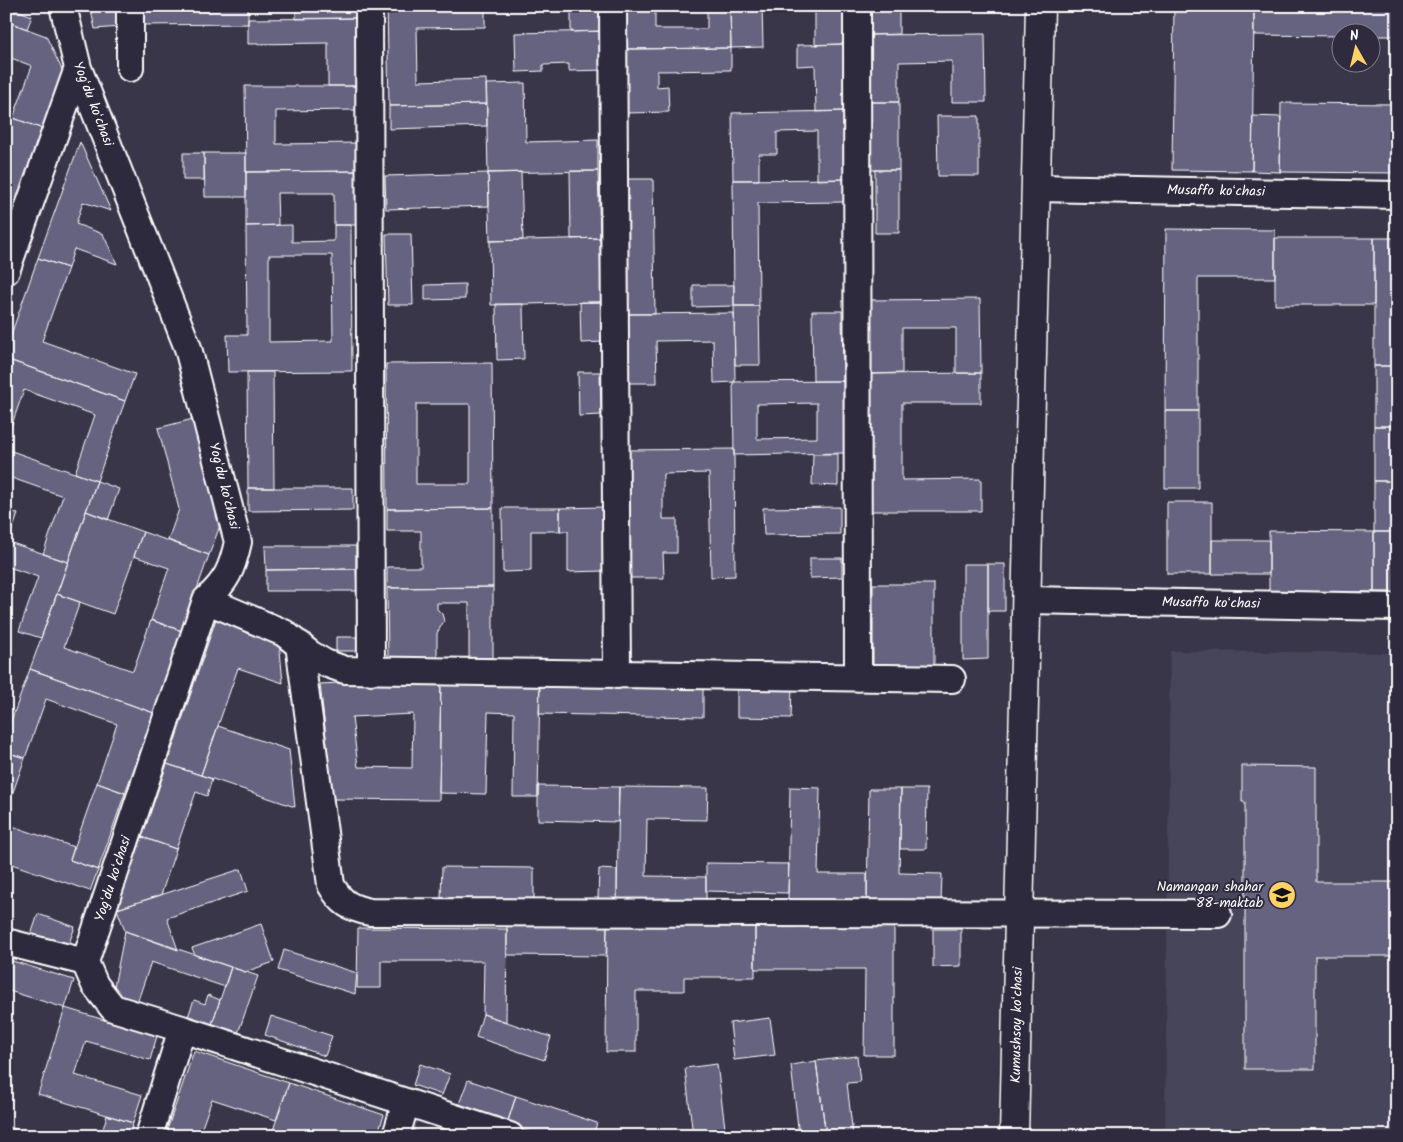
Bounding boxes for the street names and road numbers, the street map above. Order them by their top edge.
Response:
street label: Yogʻdu koʻchasi [67,58,119,150]
street label: Musaffo koʻchasi [1167,179,1266,203]
street label: Yogʻdu koʻchasi [203,440,246,533]
street label: Musaffo koʻchasi [1162,591,1261,615]
street label: Yogʻdu koʻchasi [89,833,137,925]
street label: Kumushsoy koʻchasi [1005,966,1029,1083]

